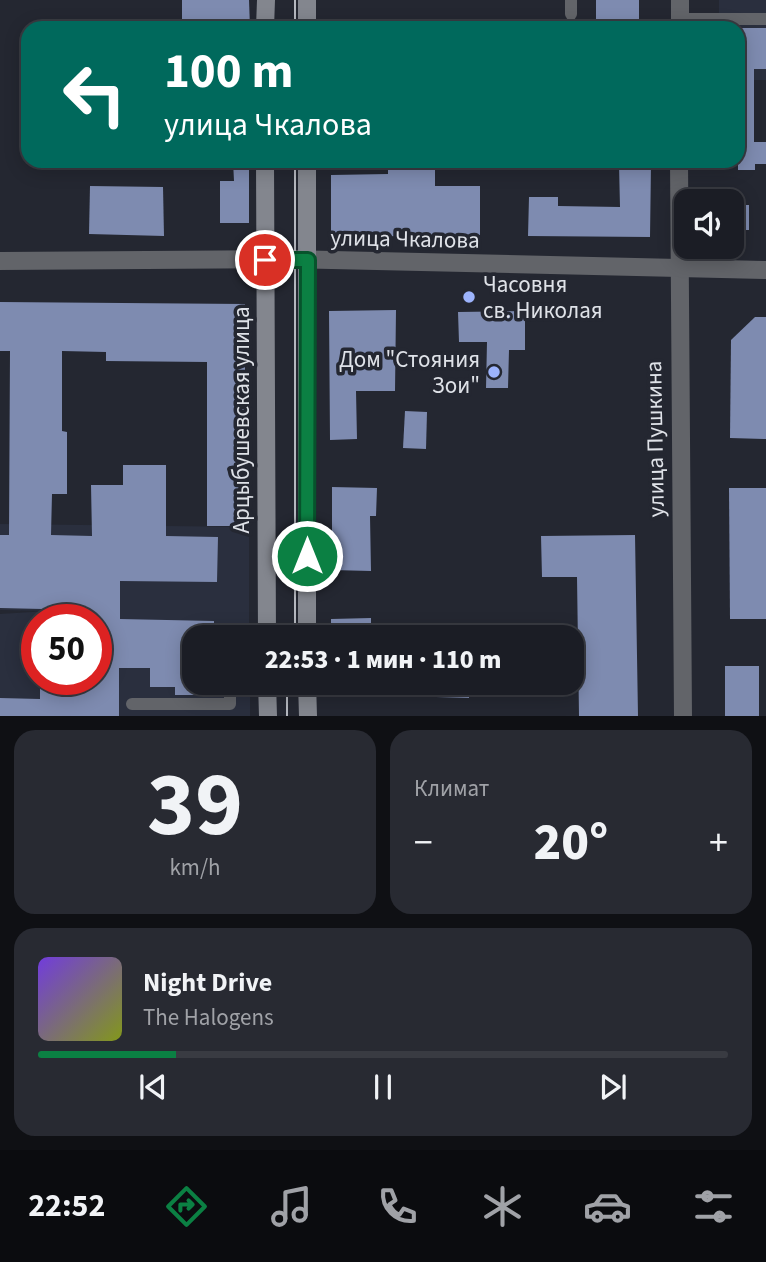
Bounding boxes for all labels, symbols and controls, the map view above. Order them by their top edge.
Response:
text: 100 m [164,37,293,107]
icon: left [49,49,140,140]
text: улица Чкалова [164,102,372,148]
map controls [674,189,744,259]
button: sound [674,189,744,259]
street label: улица Чкалова [330,221,480,257]
pin [235,230,295,290]
icon: arrive [246,241,284,279]
place label: Часовня св. Николая [483,268,603,327]
marker: Часовня св. Николая [461,289,477,305]
street label: Арцыбушевская улица [225,307,258,534]
place label: Дом "Стояния Зои" [339,343,480,402]
street label: улица Пушкина [637,360,673,518]
marker: Дом "Стояния Зои" [486,364,502,380]
position arrow [270,519,344,593]
speed limit sign: 50 [21,604,112,695]
text: 22:53 · 1 мин · 110 m [265,641,501,678]
text: 39 [147,741,243,870]
text: Климат [414,772,489,805]
text: 20° [534,806,608,880]
text: − [414,816,433,870]
text: + [709,816,728,870]
text: km/h [169,851,221,884]
text: Night Drive [143,964,272,1001]
text: The Halogens [143,1001,274,1034]
icon: previous [134,1068,172,1106]
icon: pause [364,1068,402,1106]
icon: next [594,1068,632,1106]
icon: directions [162,1182,211,1231]
icon: music [267,1182,316,1231]
icon: phone [373,1182,422,1231]
icon: climate [478,1182,527,1231]
icon: car [583,1182,632,1231]
icon: filters [689,1182,738,1231]
text: 22:52 [28,1183,105,1229]

